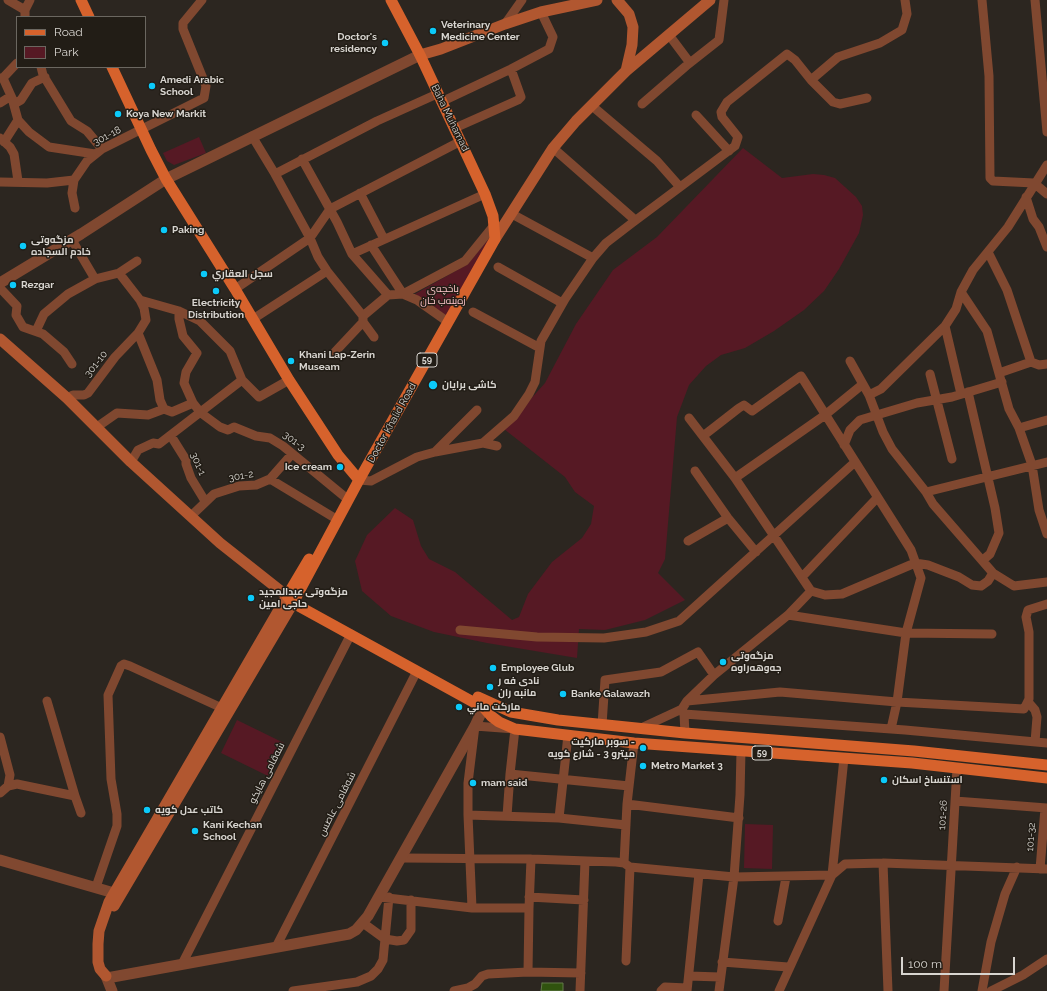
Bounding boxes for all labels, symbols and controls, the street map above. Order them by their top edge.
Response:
legend [16,16,146,68]
place label: Veterinary Medicine Center [441,19,520,42]
text: Road [54,25,83,39]
marker: Veterinary Medicine Center [428,26,438,36]
place label: Doctor's residency [330,31,377,54]
marker: Doctor's residency [380,38,390,48]
text: Park [54,45,79,59]
place label: Amedi Arabic School [160,74,224,98]
marker: Amedi Arabic School [147,81,157,91]
street label: Baha Muhamad [429,83,471,153]
place label: Koya New Markit [126,108,206,120]
marker: Koya New Markit [113,109,123,119]
street label: 301-18 [91,124,123,148]
place label: Paking [172,224,204,236]
marker: Paking [159,225,169,235]
place label: مزگه‌وتی خادم السجاده [31,234,91,258]
marker: مزگه‌وتی خادم السجاده [18,241,28,251]
place label: سجل العقاري [212,268,273,280]
marker: سجل العقاري [199,269,209,279]
place label: Rezgar [21,279,54,291]
marker: Rezgar [8,280,18,290]
park label: باخچه‌ی زه‌ینه‌ب خان [420,283,466,306]
marker: Electricity Distribution [211,286,221,296]
place label: Electricity Distribution [188,297,244,320]
street label: 301-10 [82,348,110,380]
place label: Khani Lap-Zerin Museam [299,349,375,372]
road number: 59 [417,353,437,367]
marker: Khani Lap-Zerin Museam [286,356,296,366]
marker: كاشی برایان [427,379,439,391]
place label: كاشی برایان [442,379,497,391]
street label: Doctor Khalid Road [365,381,419,465]
street label: 301-3 [280,429,308,453]
street label: 301-1 [188,451,208,477]
place label: Ice cream [285,461,332,473]
marker: Ice cream [335,462,345,472]
street label: 301-2 [228,468,254,484]
place label: مزگه‌وتی عبدالمجید حاجی امین [259,586,348,610]
marker: مزگه‌وتی عبدالمجید حاجی امین [246,593,256,603]
place label: مزگه‌وتی جه‌وهه‌راوه [731,650,781,674]
marker: مزگه‌وتی جه‌وهه‌راوه [718,657,728,667]
place label: Employee Glub [501,662,574,674]
marker: Employee Glub [488,663,498,673]
place label: نادی فه ر مانبه ران [498,675,539,698]
marker: نادی فه ر مانبه ران [485,682,495,692]
place label: Banke Galawazh [571,688,650,700]
marker: Banke Galawazh [558,689,568,699]
place label: مارکت ماني [467,701,520,713]
marker: مارکت ماني [454,702,464,712]
place label: سوبر ماركيت - ميترو 3 - شارع كويه [548,736,635,760]
street label: شه‌قامی هایكو [246,741,288,805]
marker: سوبر ماركيت - ميترو 3 - شارع كويه [638,743,648,753]
road number: 59 [752,746,772,760]
place label: Metro Market 3 [651,760,723,772]
marker: Metro Market 3 [638,761,648,771]
street label: شه‌قامی عاصس [316,770,358,838]
place label: استنساخ اسکان [892,774,963,786]
marker: استنساخ اسکان [879,775,889,785]
place label: mam said [481,777,527,789]
marker: mam said [468,778,478,788]
street label: 101-26 [936,800,950,830]
place label: كاتب عدل كويه [155,804,223,816]
marker: كاتب عدل كويه [142,805,152,815]
place label: Kani Kechan School [203,819,262,842]
street label: 101-32 [1024,822,1038,852]
marker: Kani Kechan School [190,826,200,836]
scale bar [903,949,1017,975]
text: 100 m [908,957,942,971]

